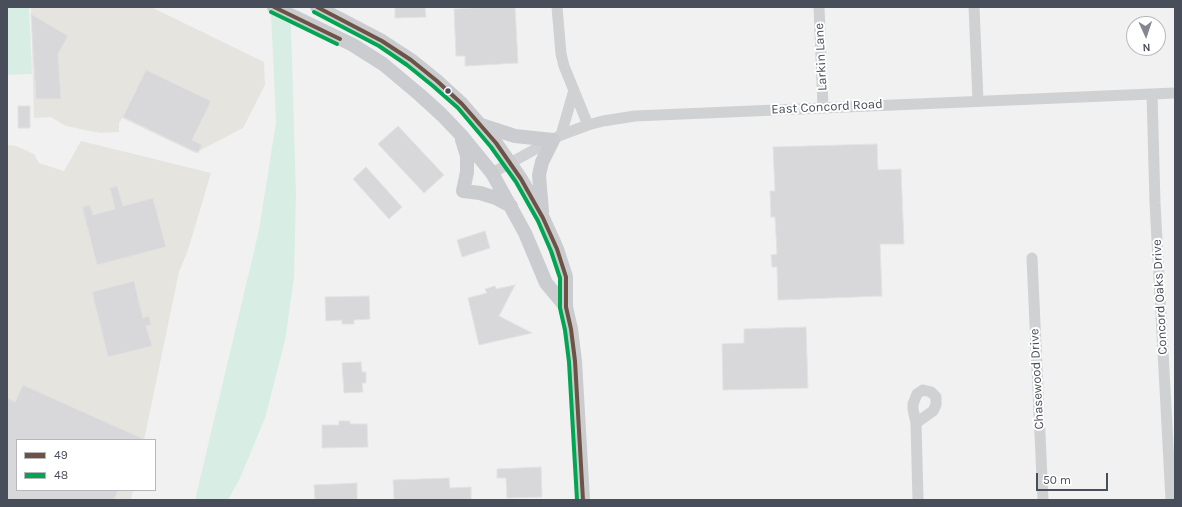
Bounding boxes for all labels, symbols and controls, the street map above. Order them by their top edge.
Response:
north arrow [1126,16,1166,56]
street label: Larkin Lane [811,23,831,91]
text: N [1142,41,1151,54]
unlabelled marker [443,86,453,96]
street label: East Concord Road [771,96,883,118]
street label: Concord Oaks Drive [1149,239,1171,355]
street label: Chasewood Drive [1027,328,1047,430]
legend [16,439,156,491]
text: 49 [54,448,68,462]
scale bar [1038,465,1110,491]
text: 48 [54,468,68,482]
text: 50 m [1043,473,1071,487]

